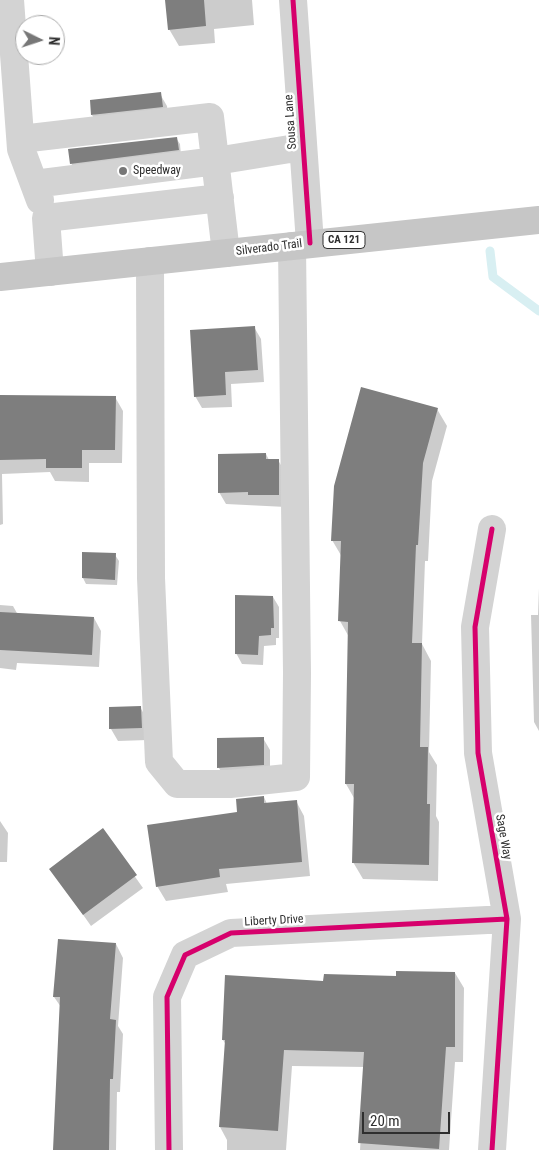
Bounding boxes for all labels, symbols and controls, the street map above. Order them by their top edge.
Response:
north arrow [15,15,65,65]
text: N [46,36,62,46]
street label: Sousa Lane [282,94,300,150]
place label: Speedway [133,164,181,178]
marker: Speedway [117,165,129,177]
road number: CA 121 [323,232,365,248]
street label: Silverado Trail [235,237,303,259]
street label: Sage Way [492,813,514,861]
street label: Liberty Drive [244,912,304,930]
scale bar [364,1102,452,1134]
text: 20 m [370,1112,400,1130]

